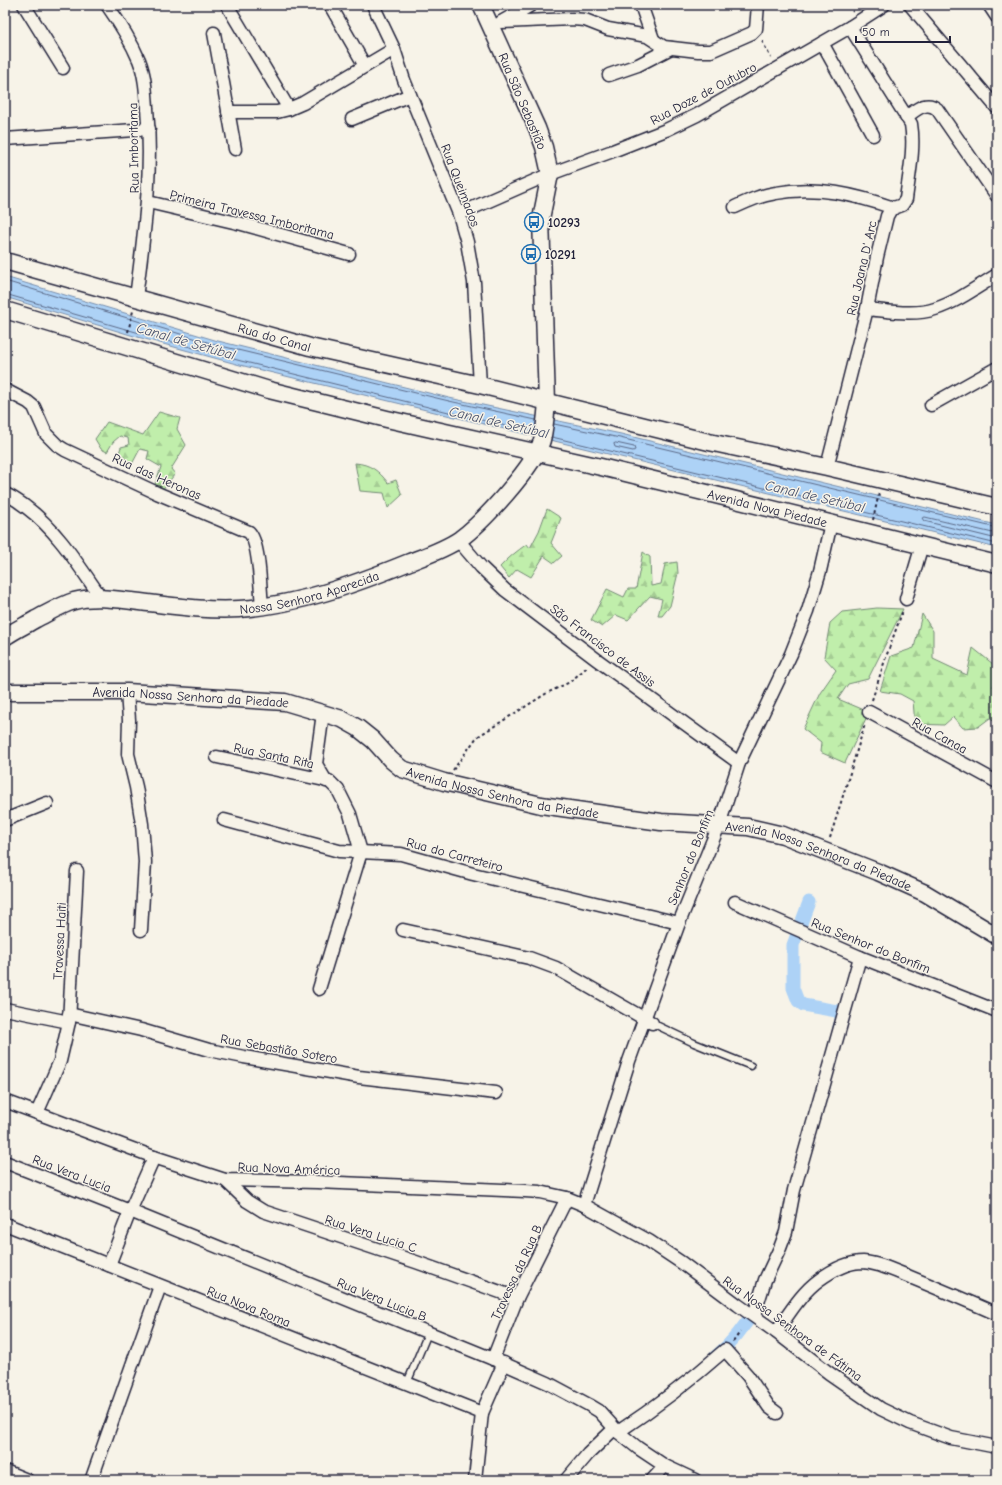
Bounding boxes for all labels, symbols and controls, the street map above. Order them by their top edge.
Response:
scale bar [856,18,950,44]
text: 50 m [862,25,890,39]
street label: Rua São Sebastião [495,51,550,152]
street label: Rua Doze de Outubro [648,59,759,128]
street label: Rua Imboritama [125,102,142,193]
street label: Rua Queimados [438,142,483,229]
street label: Primeira Travessa Imboritama [168,187,336,242]
bus stop icon: 10293 [523,211,545,233]
place label: 10293 [548,215,580,230]
street label: Rua Joana D' Arc [843,219,880,317]
bus stop icon: 10291 [520,243,542,265]
place label: 10291 [545,247,576,262]
water label: Canal de Setúbal [135,319,238,364]
street label: Rua do Canal [236,320,313,355]
water label: Canal de Setúbal [447,403,551,442]
street label: Rua das Heronas [110,450,204,503]
water label: Canal de Setúbal [763,477,867,516]
street label: Avenida Nova Piedade [706,486,829,530]
street label: Nossa Senhora Aparecida [239,568,381,617]
street label: São Francisco de Assis [547,601,658,690]
street label: Avenida Nossa Senhora da Piedade [92,685,292,711]
street label: Rua Canaa [910,714,970,757]
street label: Rua Santa Rita [232,740,315,771]
street label: Avenida Nossa Senhora da Piedade [404,764,600,821]
street label: Senhor do Bonfim [664,807,716,907]
street label: Avenida Nossa Senhora da Piedade [725,819,914,894]
street label: Rua do Carreteiro [405,834,505,875]
street label: Travessa Haiti [50,902,69,980]
street label: Rua Senhor do Bonfim [809,915,933,976]
street label: Rua Sebastião Sotero [219,1031,339,1066]
street label: Rua Vera Lucia [30,1152,113,1195]
street label: Rua Nova América [237,1159,341,1178]
street label: Rua Vera Lucia C [323,1212,419,1255]
street label: Travessa da Rua B [488,1222,545,1322]
street label: Rua Nossa Senhora de Fátima [720,1273,865,1384]
street label: Rua Vera Lucia B [335,1275,429,1324]
street label: Rua Nova Roma [205,1283,293,1330]

